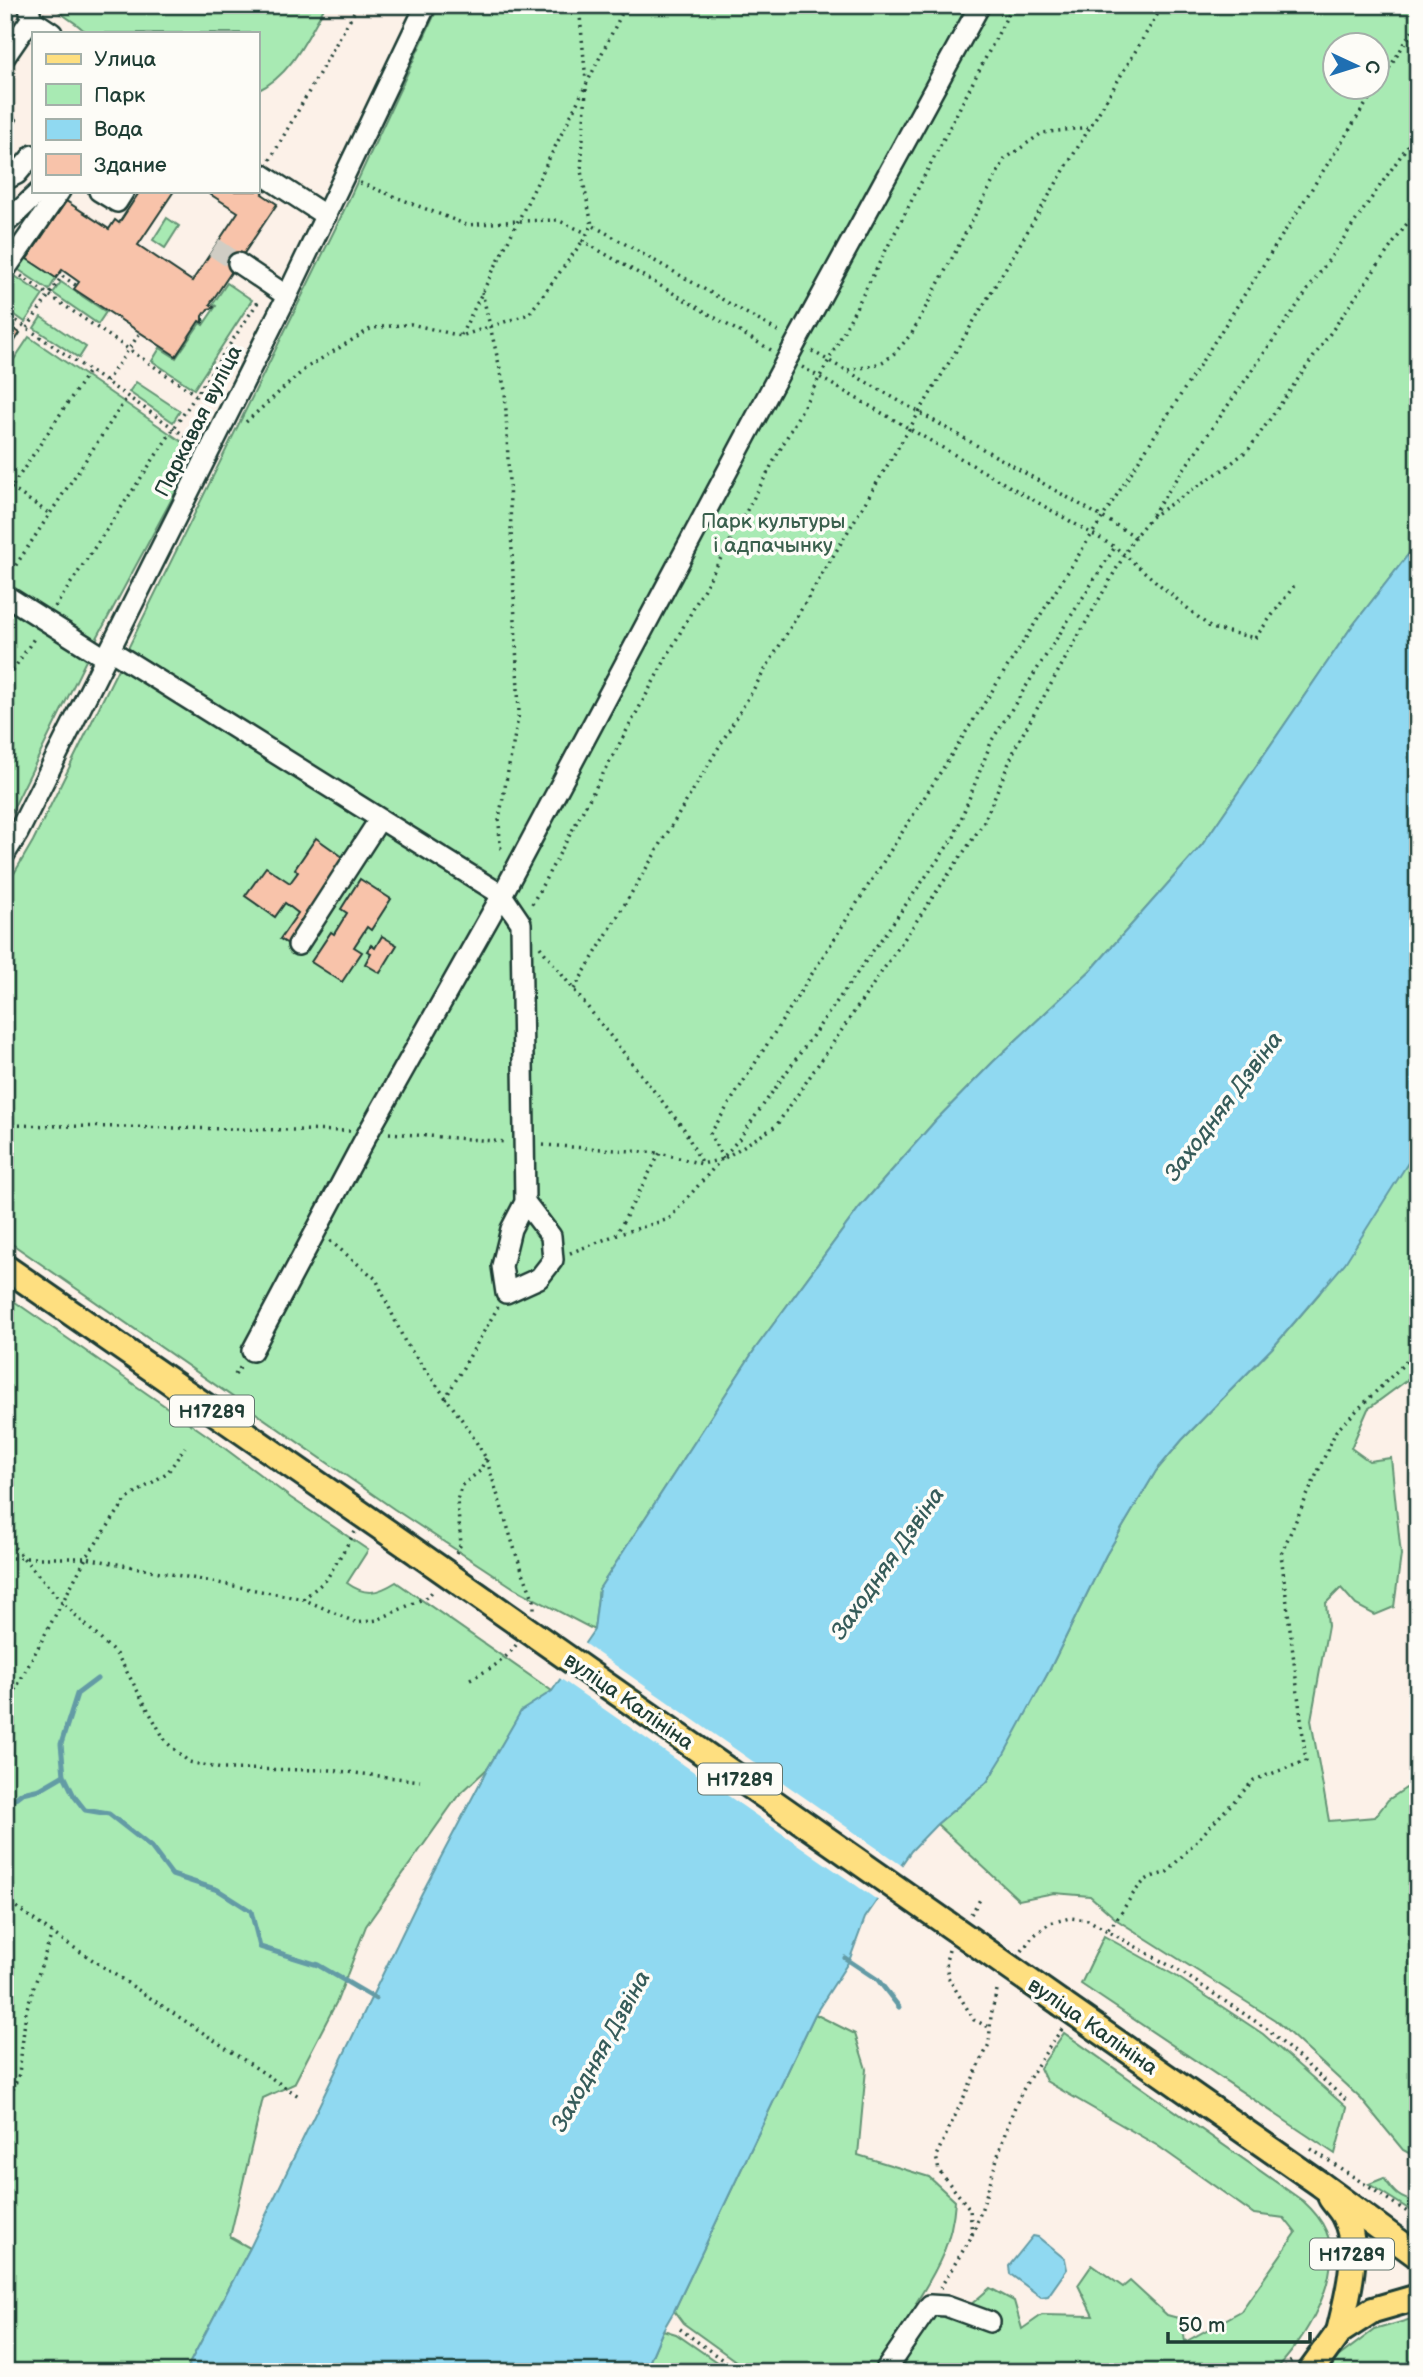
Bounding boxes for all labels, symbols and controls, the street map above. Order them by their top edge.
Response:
legend [32,32,259,192]
north arrow [1322,32,1392,102]
text: Улица [94,47,157,72]
text: С [1360,60,1383,74]
text: Парк [94,83,145,108]
text: Вода [94,117,143,142]
text: Здание [94,153,167,178]
street label: Паркавая вуліца [150,341,248,501]
park label: Парк культуры і адпачынку [701,509,845,558]
water label: Заходняя Дзвіна [1158,1026,1289,1187]
road number: Н17289 [170,1396,254,1427]
water label: Заходняя Дзвіна [825,1482,951,1645]
street label: вуліца Калініна [559,1647,699,1756]
road number: Н17289 [698,1764,782,1794]
water label: Заходняя Дзвіна [545,1966,657,2137]
street label: вуліца Калініна [1023,1972,1163,2081]
road number: Н17289 [1310,2238,1394,2270]
scale bar [1168,2300,1309,2344]
text: 50 m [1178,2313,1225,2338]

